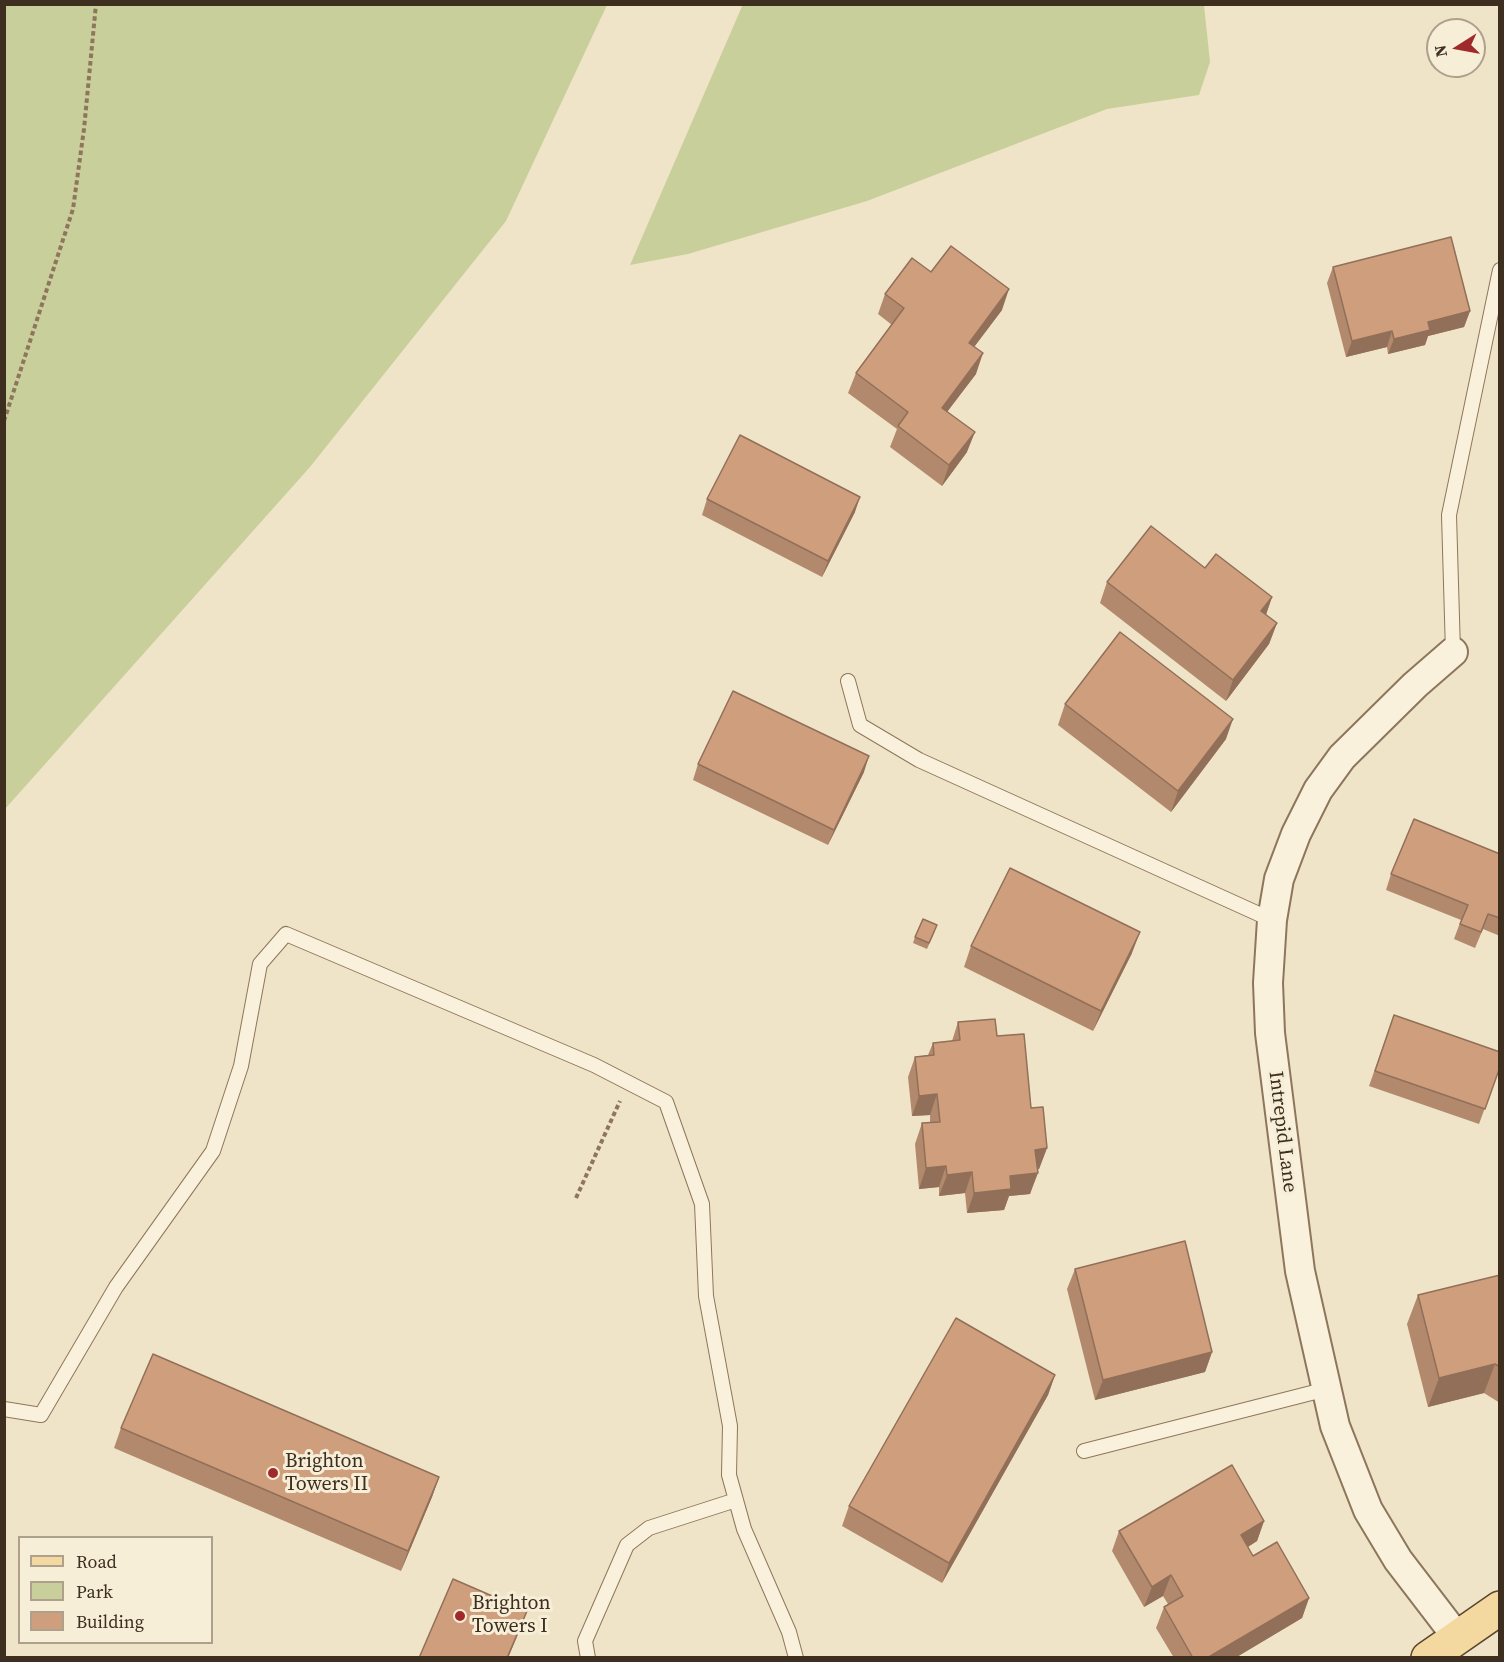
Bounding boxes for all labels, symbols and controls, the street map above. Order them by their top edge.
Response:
north arrow [1426,18,1486,78]
text: N [1428,43,1452,59]
street label: Intrepid Lane [1263,1070,1301,1194]
place label: Brighton Towers II [285,1450,368,1497]
marker: Brighton Towers II [266,1466,280,1480]
legend [18,1536,213,1644]
text: Road [76,1549,117,1574]
text: Park [76,1579,113,1604]
place label: Brighton Towers I [472,1592,551,1639]
text: Building [76,1609,144,1634]
marker: Brighton Towers I [453,1609,467,1623]

